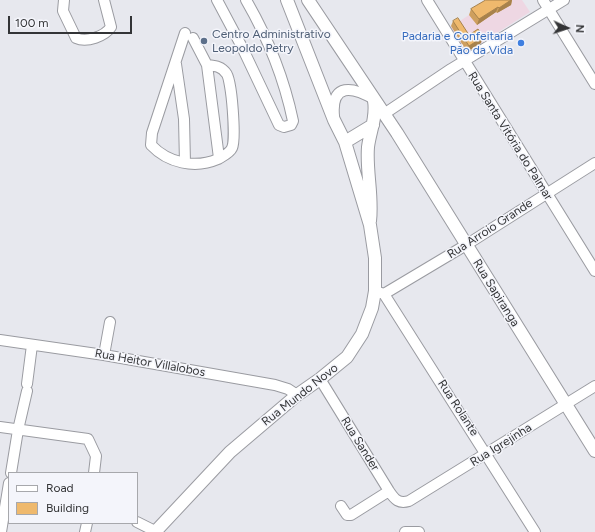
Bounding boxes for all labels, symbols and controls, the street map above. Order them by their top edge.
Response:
scale bar [10,8,134,34]
north arrow [547,8,587,48]
text: 100 m [15,16,49,30]
text: N [573,24,586,33]
place label: Centro Administrativo Leopoldo Petry [212,27,331,55]
place label: Padaria e Confeitaria Pão da Vida [402,29,513,57]
marker: Centro Administrativo Leopoldo Petry [199,36,209,46]
marker: Padaria e Confeitaria Pão da Vida [516,38,526,48]
street label: Rua Santa Vitória do Palmar [465,69,555,203]
street label: Rua Arroio Grande [445,196,535,262]
street label: Rua Sapiranga [470,257,522,329]
street label: Rua Heitor Villalobos [94,346,206,380]
street label: Rua Mundo Novo [259,361,341,429]
street label: Rua Rolante [434,377,482,439]
street label: Rua Sander [338,414,382,474]
street label: Rua Igrejinha [468,420,534,470]
legend [8,472,138,524]
text: Road [46,481,74,495]
text: Building [46,501,89,515]

